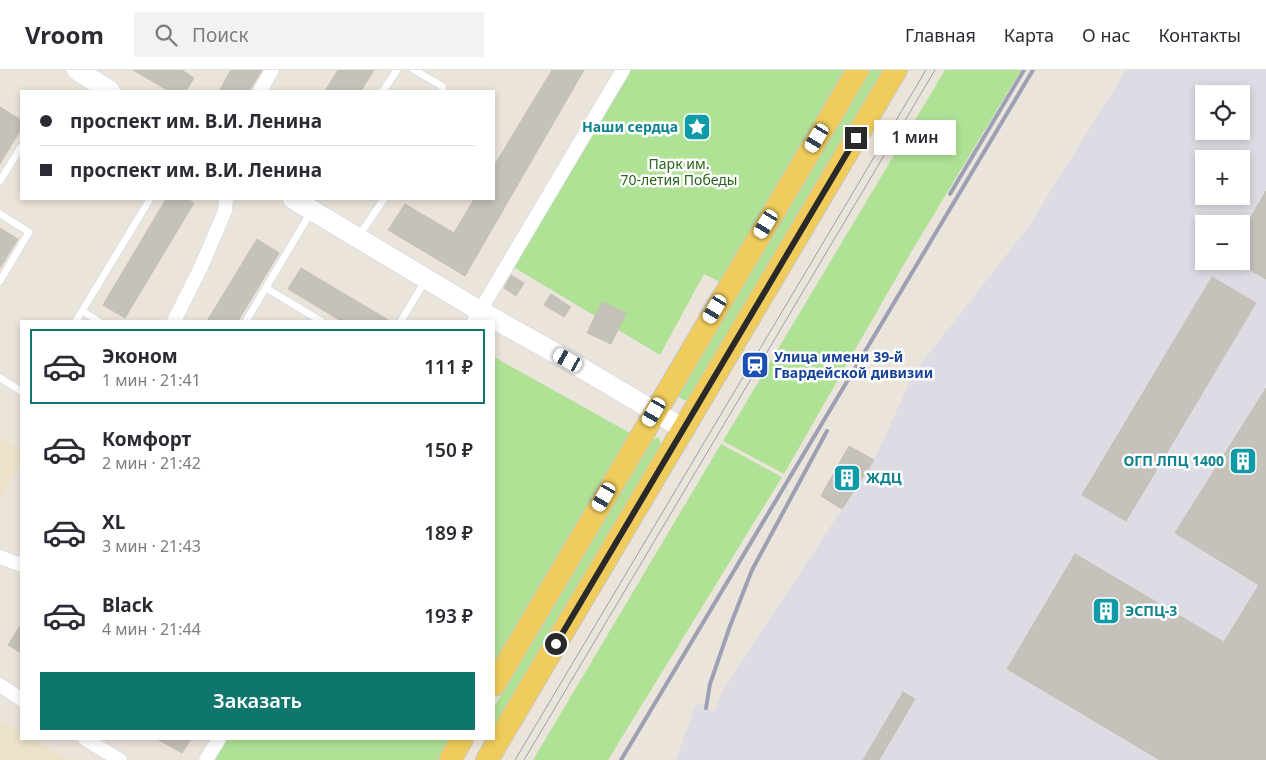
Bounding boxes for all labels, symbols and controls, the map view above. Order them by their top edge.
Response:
search box [134,12,484,57]
text: Vroom [25,18,104,51]
icon: search [152,21,180,49]
text: Поиск [192,22,248,48]
text: Главная [905,23,976,47]
text: Карта [1004,23,1054,47]
text: О нас [1082,23,1130,47]
text: Контакты [1158,23,1241,47]
map controls [1195,85,1250,270]
button: locate [1195,85,1250,140]
text: проспект им. В.И. Ленина [70,108,322,134]
place icon: Наши сердца [682,112,712,142]
place label: Наши сердца [582,117,678,136]
callout: 1 мин [874,120,956,156]
car [802,121,831,155]
text: 1 мин [892,126,939,148]
route end [845,127,867,149]
button: + [1195,150,1250,205]
park label: Парк им. 70-летия Победы [621,154,737,189]
text: проспект им. В.И. Ленина [70,157,322,183]
car [751,207,780,241]
button: − [1195,215,1250,270]
car [700,292,729,326]
text: Эконом [102,343,178,369]
icon: car [42,344,87,389]
car [551,346,584,374]
place label: Улица имени 39-й Гвардейской дивизии [774,347,933,382]
station icon: Улица имени 39-й Гвардейской дивизии [740,350,770,380]
text: 111 ₽ [424,354,473,380]
text: 1 мин · 21:41 [102,369,201,391]
car [640,395,667,429]
text: Комфорт [102,426,191,452]
icon: car [42,427,87,472]
text: 150 ₽ [424,437,473,463]
building icon: ОГП ЛПЦ 1400 [1228,446,1258,476]
place label: ОГП ЛПЦ 1400 [1123,451,1224,470]
text: 2 мин · 21:42 [102,452,201,474]
building icon: ЖДЦ [832,463,862,493]
place label: ЖДЦ [866,468,902,487]
car [590,480,617,514]
text: XL [102,509,125,535]
icon: car [42,510,87,555]
text: 189 ₽ [424,520,473,546]
text: 3 мин · 21:43 [102,535,201,557]
text: Black [102,592,153,618]
icon: car [42,593,87,638]
building icon: ЭСПЦ-3 [1091,596,1121,626]
place label: ЭСПЦ-3 [1125,601,1177,620]
text: 193 ₽ [424,603,473,629]
text: 4 мин · 21:44 [102,618,201,640]
route start [545,633,567,655]
button: Заказать [40,672,475,730]

